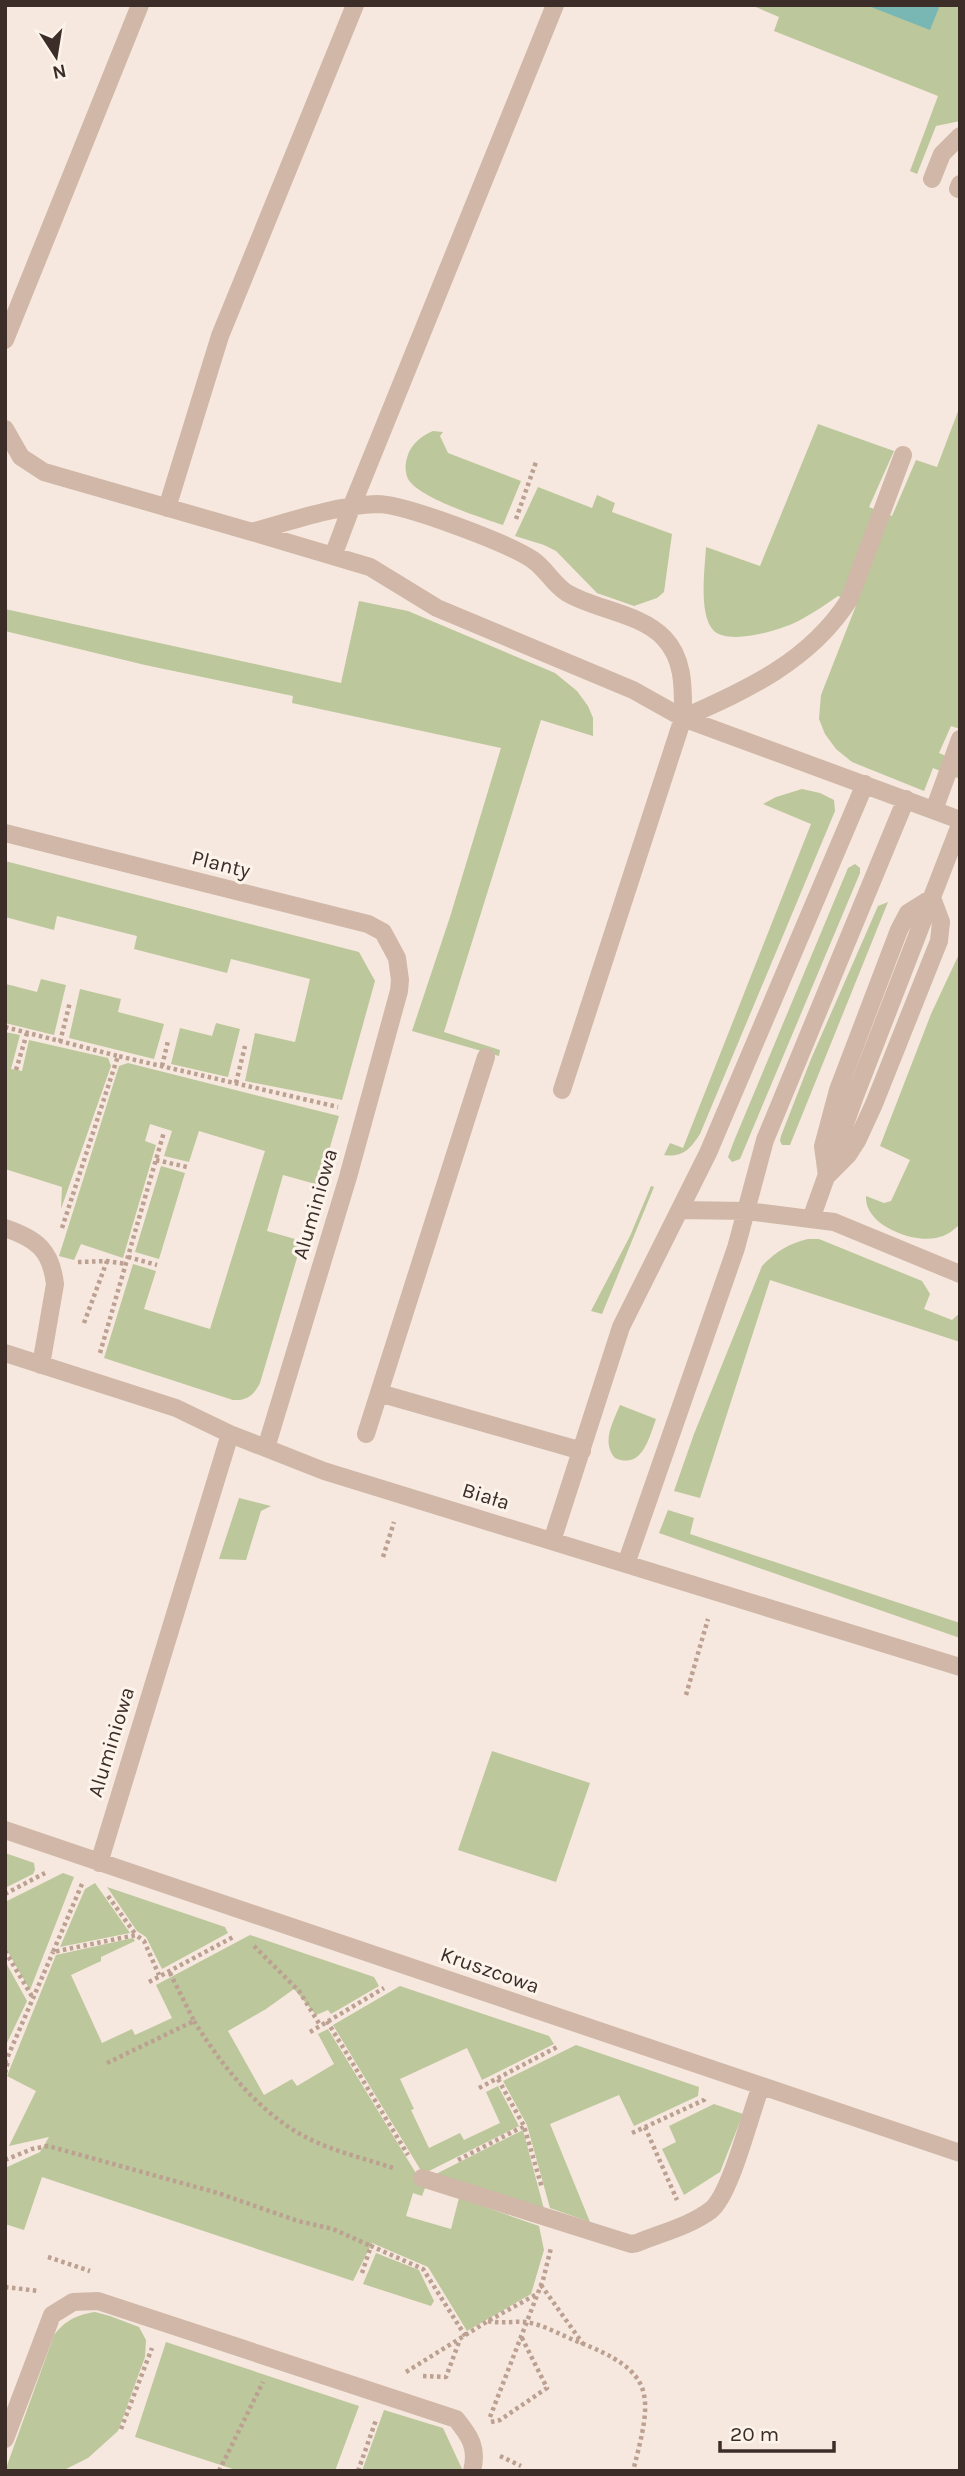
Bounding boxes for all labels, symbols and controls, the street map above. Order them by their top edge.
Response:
north arrow [21,21,91,91]
text: N [50,59,68,84]
street label: Planty [189,845,253,883]
street label: Aluminiowa [288,1146,342,1262]
street label: Biała [459,1477,513,1515]
street label: Aluminiowa [83,1684,139,1800]
street label: Kruszcowa [437,1942,543,1998]
scale bar [720,2410,834,2454]
text: 20 m [730,2422,779,2446]

